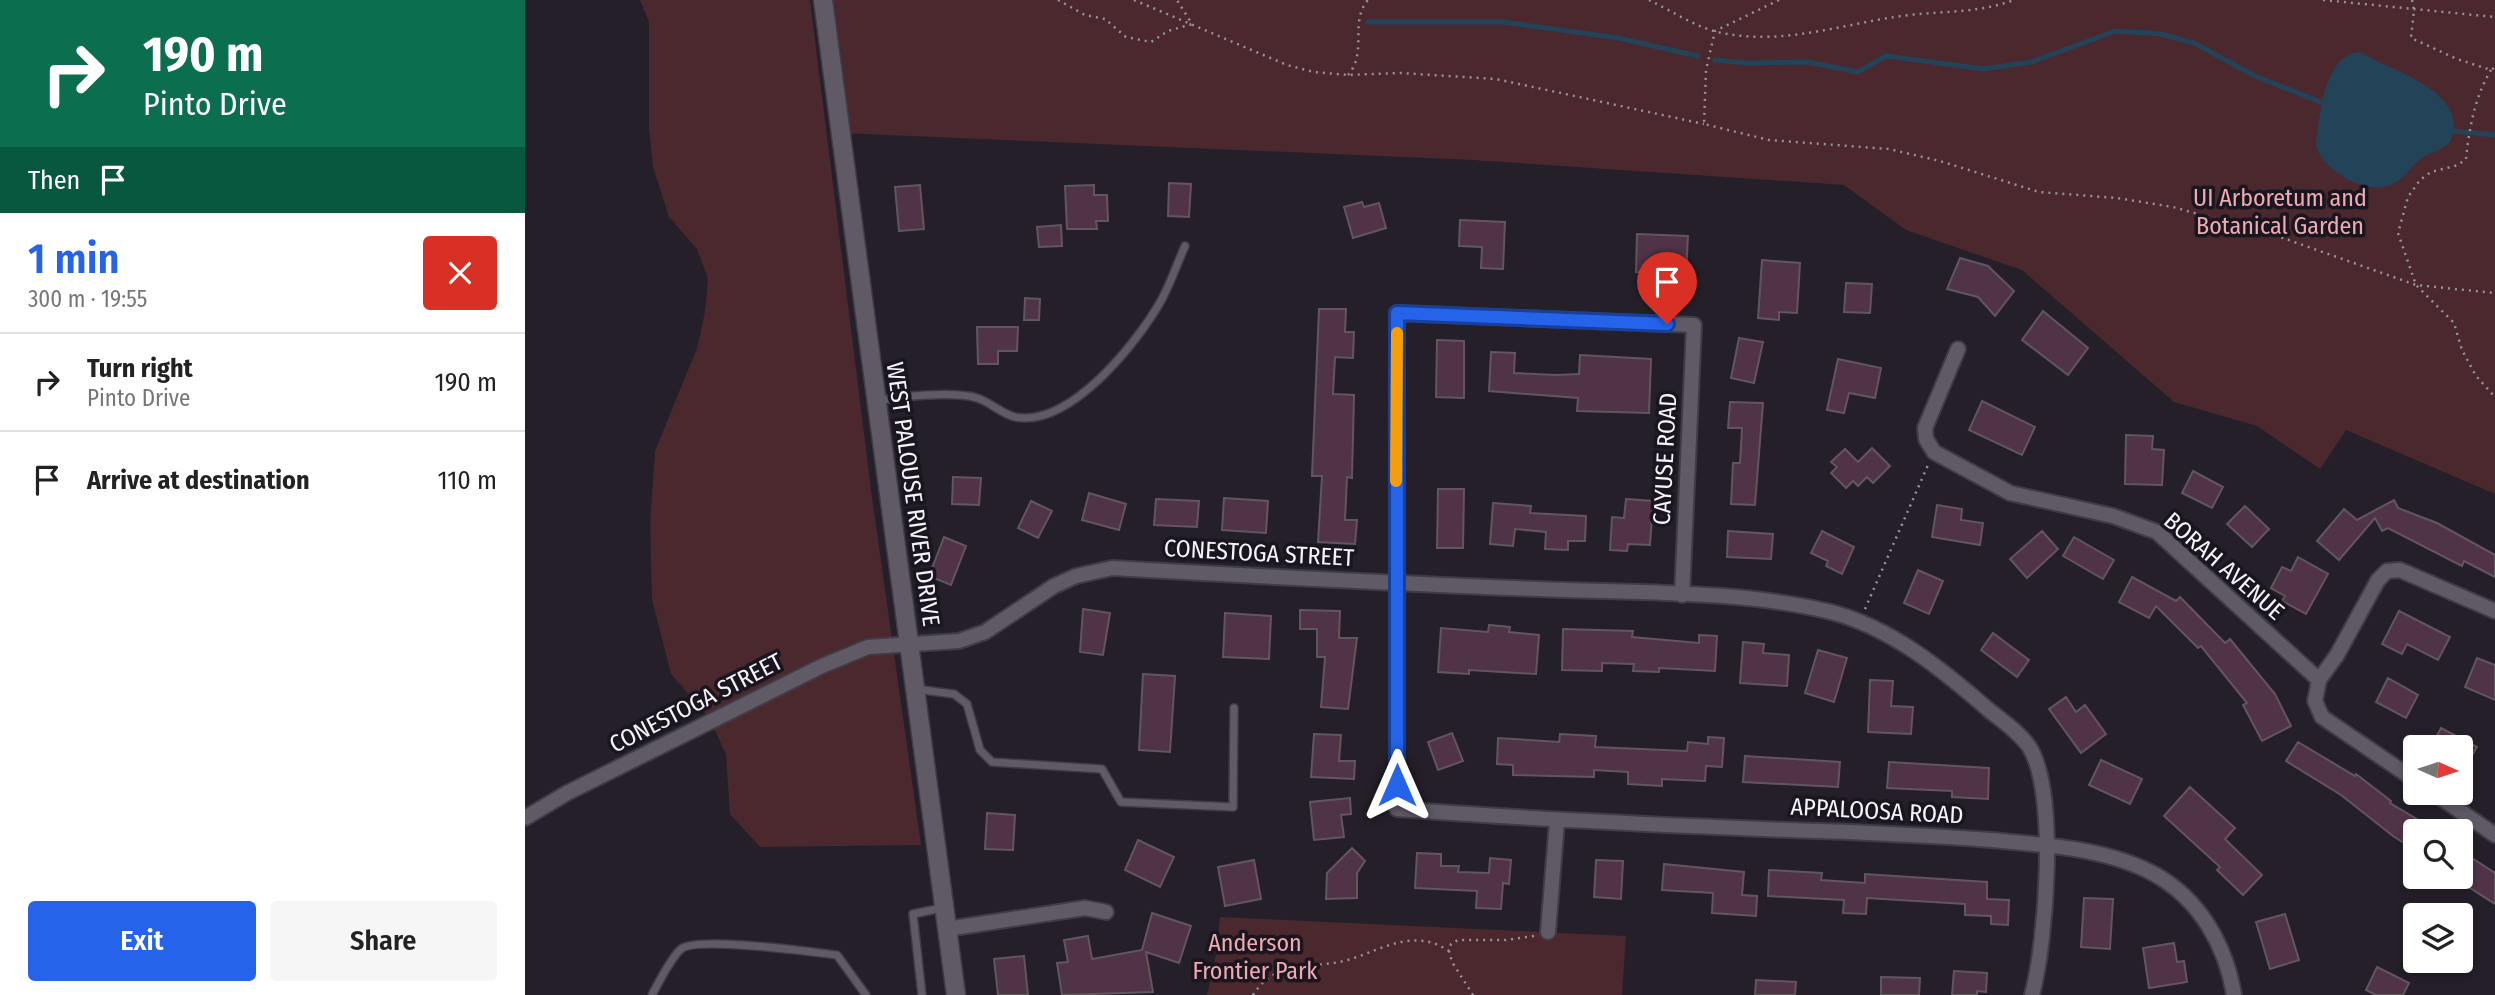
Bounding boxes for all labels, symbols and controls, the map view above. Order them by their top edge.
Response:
text: 190 m [143,25,263,84]
icon: right [28,28,119,119]
text: Pinto Drive [143,85,287,123]
icon: arrive [94,161,132,199]
text: Then [28,165,80,196]
park label: UI Arboretum and Botanical Garden [2193,184,2367,240]
text: 1 min [28,234,119,284]
button: close [423,236,497,310]
pin [1637,252,1697,324]
icon: arrive [1648,263,1686,301]
text: 300 m · 19:55 [28,285,147,313]
text: Turn right [87,353,193,384]
street label: WEST PALOUSE RIVER DRIVE [881,360,945,628]
icon: right [28,363,66,401]
text: 190 m [435,367,497,398]
text: Pinto Drive [87,384,190,412]
street label: CAYUSE ROAD [1648,392,1682,526]
icon: arrive [28,461,66,499]
text: Arrive at destination [87,465,310,496]
text: 110 m [437,465,497,496]
street label: BORAH AVENUE [2158,506,2290,626]
street label: CONESTOGA STREET [1163,534,1355,572]
street label: CONESTOGA STREET [605,647,787,759]
north arrow [2403,735,2473,805]
map controls [2403,735,2473,973]
position arrow [1360,748,1434,822]
street label: APPALOOSA ROAD [1790,792,1964,830]
button: search [2403,819,2473,889]
button: Exit [28,901,256,981]
button: Share [270,901,497,981]
button: layers [2403,903,2473,973]
park label: Anderson Frontier Park [1192,929,1318,985]

